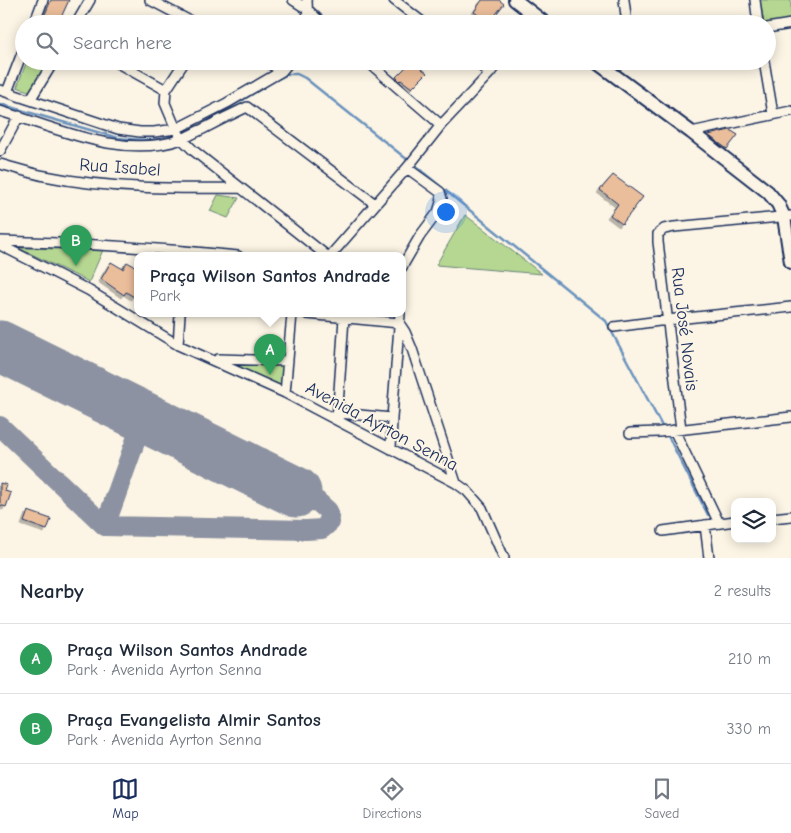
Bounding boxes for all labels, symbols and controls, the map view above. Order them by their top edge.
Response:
search box [15,15,776,70]
icon: search [33,29,61,57]
text: Search here [73,32,172,54]
street label: Rua Isabel [79,154,161,181]
your location [433,199,459,225]
pin: B [60,225,92,266]
popup [134,252,406,317]
text: Praça Wilson Santos Andrade [150,265,390,287]
street label: Rua José Novais [666,266,703,392]
text: Park [150,287,181,305]
pin: A [254,334,286,375]
street label: Avenida Ayrton Senna [302,377,461,475]
map controls [731,498,776,543]
button: layers [731,498,776,543]
text: Nearby [20,579,84,603]
text: 2 results [714,582,771,600]
text: Praça Wilson Santos Andrade [67,639,307,661]
text: A [32,650,40,668]
text: 210 m [728,650,771,668]
text: Park · Avenida Ayrton Senna [67,661,262,679]
text: Praça Evangelista Almir Santos [67,709,321,731]
text: B [31,720,41,738]
text: 330 m [726,720,771,738]
text: Park · Avenida Ayrton Senna [67,731,262,749]
tab: Map [111,775,139,822]
tab: Directions [362,775,422,822]
tab: Saved [645,775,680,822]

